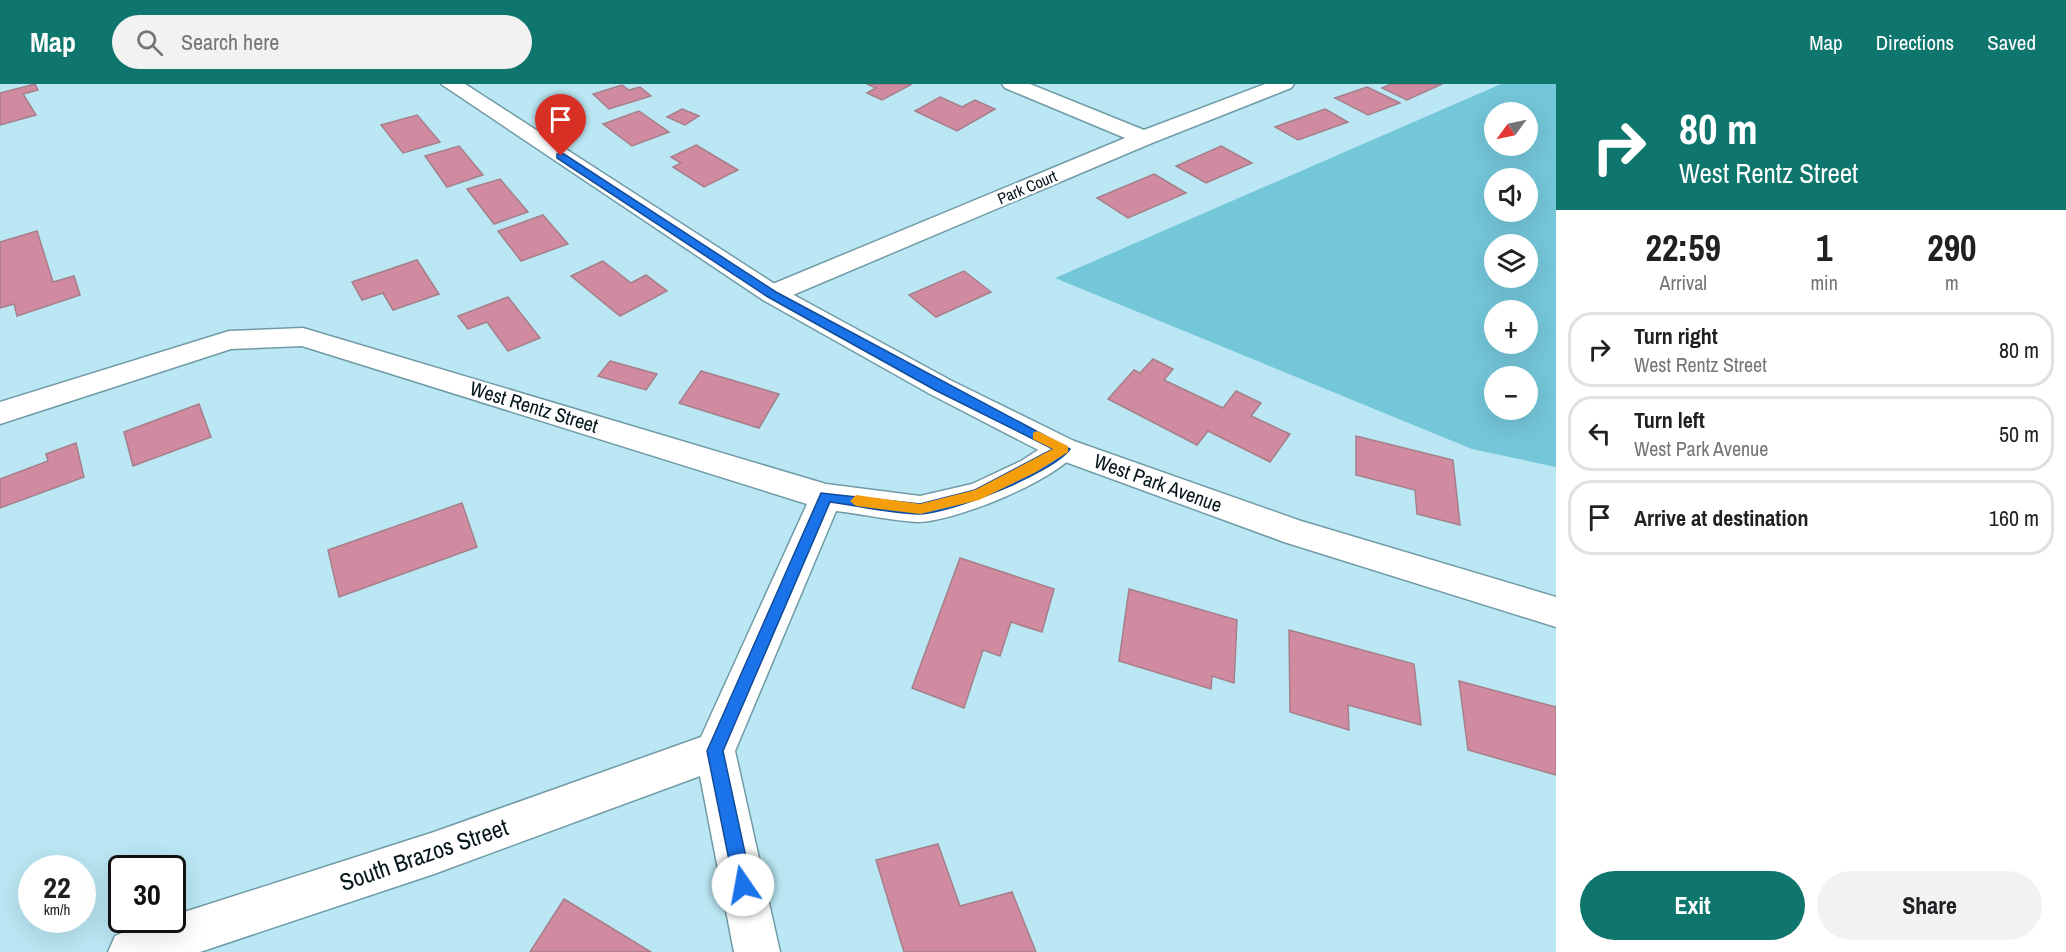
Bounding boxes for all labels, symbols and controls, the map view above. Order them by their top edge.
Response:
search box [112,15,532,69]
text: Map [30,23,76,61]
icon: search [133,26,166,59]
text: Search here [181,27,279,57]
text: Map [1809,28,1843,57]
text: Directions [1876,28,1954,57]
text: Saved [1987,28,2036,57]
pin [535,94,586,156]
text: 80 m [1679,101,1758,157]
north arrow [1484,102,1538,156]
map controls [1484,102,1538,420]
icon: arrive [544,103,577,136]
icon: right [1580,108,1658,186]
text: West Rentz Street [1679,155,1858,191]
street label: Park Court [994,164,1060,209]
button: sound [1484,168,1538,222]
text: 22:59 [1645,224,1721,272]
text: 1 [1816,224,1832,272]
text: 290 [1927,224,1977,272]
button: layers [1484,234,1538,288]
text: Arrival [1660,269,1707,296]
text: min [1810,269,1838,296]
text: m [1945,269,1959,296]
button: + [1484,300,1538,354]
text: Turn right [1634,321,1718,351]
icon: right [1583,333,1616,366]
text: 80 m [1999,335,2039,365]
text: West Rentz Street [1634,351,1767,378]
button: − [1484,366,1538,420]
street label: West Rentz Street [467,374,602,439]
text: Turn left [1634,405,1705,435]
icon: left [1583,417,1616,450]
text: 50 m [1999,419,2039,449]
text: West Park Avenue [1634,435,1768,462]
street label: West Park Avenue [1090,447,1226,518]
icon: arrive [1583,501,1616,534]
text: Arrive at destination [1634,503,1808,533]
text: 160 m [1989,503,2039,533]
street label: South Brazos Street [335,810,513,898]
position arrow [711,853,775,917]
speed limit sign: 30 [108,855,186,933]
text: 22 [43,867,71,907]
button: Exit [1580,871,1805,940]
button: Share [1817,871,2042,940]
text: km/h [44,899,70,920]

